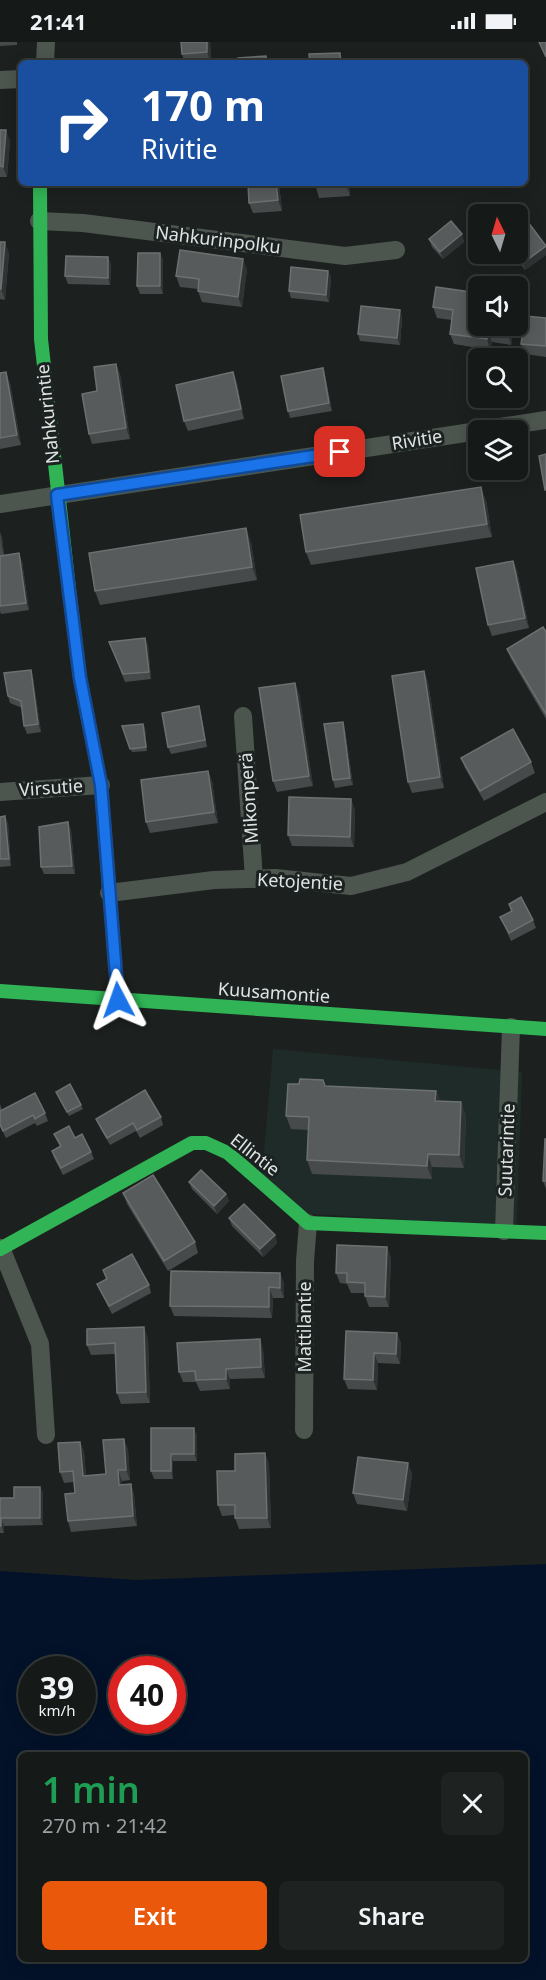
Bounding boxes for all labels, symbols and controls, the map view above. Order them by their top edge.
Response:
text: 21:41 [30,6,87,36]
text: 170 m [141,76,265,133]
icon: right [42,84,120,162]
text: Rivitie [141,130,217,167]
north arrow [468,204,528,264]
map controls [468,204,528,480]
street label: Nahkurinpolku [154,219,282,259]
button: sound [468,276,528,336]
button: search [468,348,528,408]
street label: Nahkurintie [30,363,64,465]
button: layers [468,420,528,480]
street label: Rivitie [390,423,444,455]
pin [314,426,365,477]
icon: arrive [323,435,356,468]
street label: Mikonperä [233,752,263,844]
street label: Virsutie [18,773,84,801]
street label: Ketojentie [257,867,344,895]
position arrow [86,968,150,1032]
street label: Kuusamontie [217,976,331,1008]
street label: Suutarintie [492,1103,520,1197]
street label: Ellintie [226,1127,285,1181]
street label: Mattilantie [292,1281,316,1373]
speed limit sign: 40 [108,1656,186,1734]
text: 39 [40,1667,74,1708]
text: km/h [39,1700,75,1720]
text: 1 min [42,1765,140,1814]
button: close [441,1772,504,1835]
text: 270 m · 21:42 [42,1812,167,1839]
button: Exit [42,1881,267,1950]
button: Share [279,1881,504,1950]

